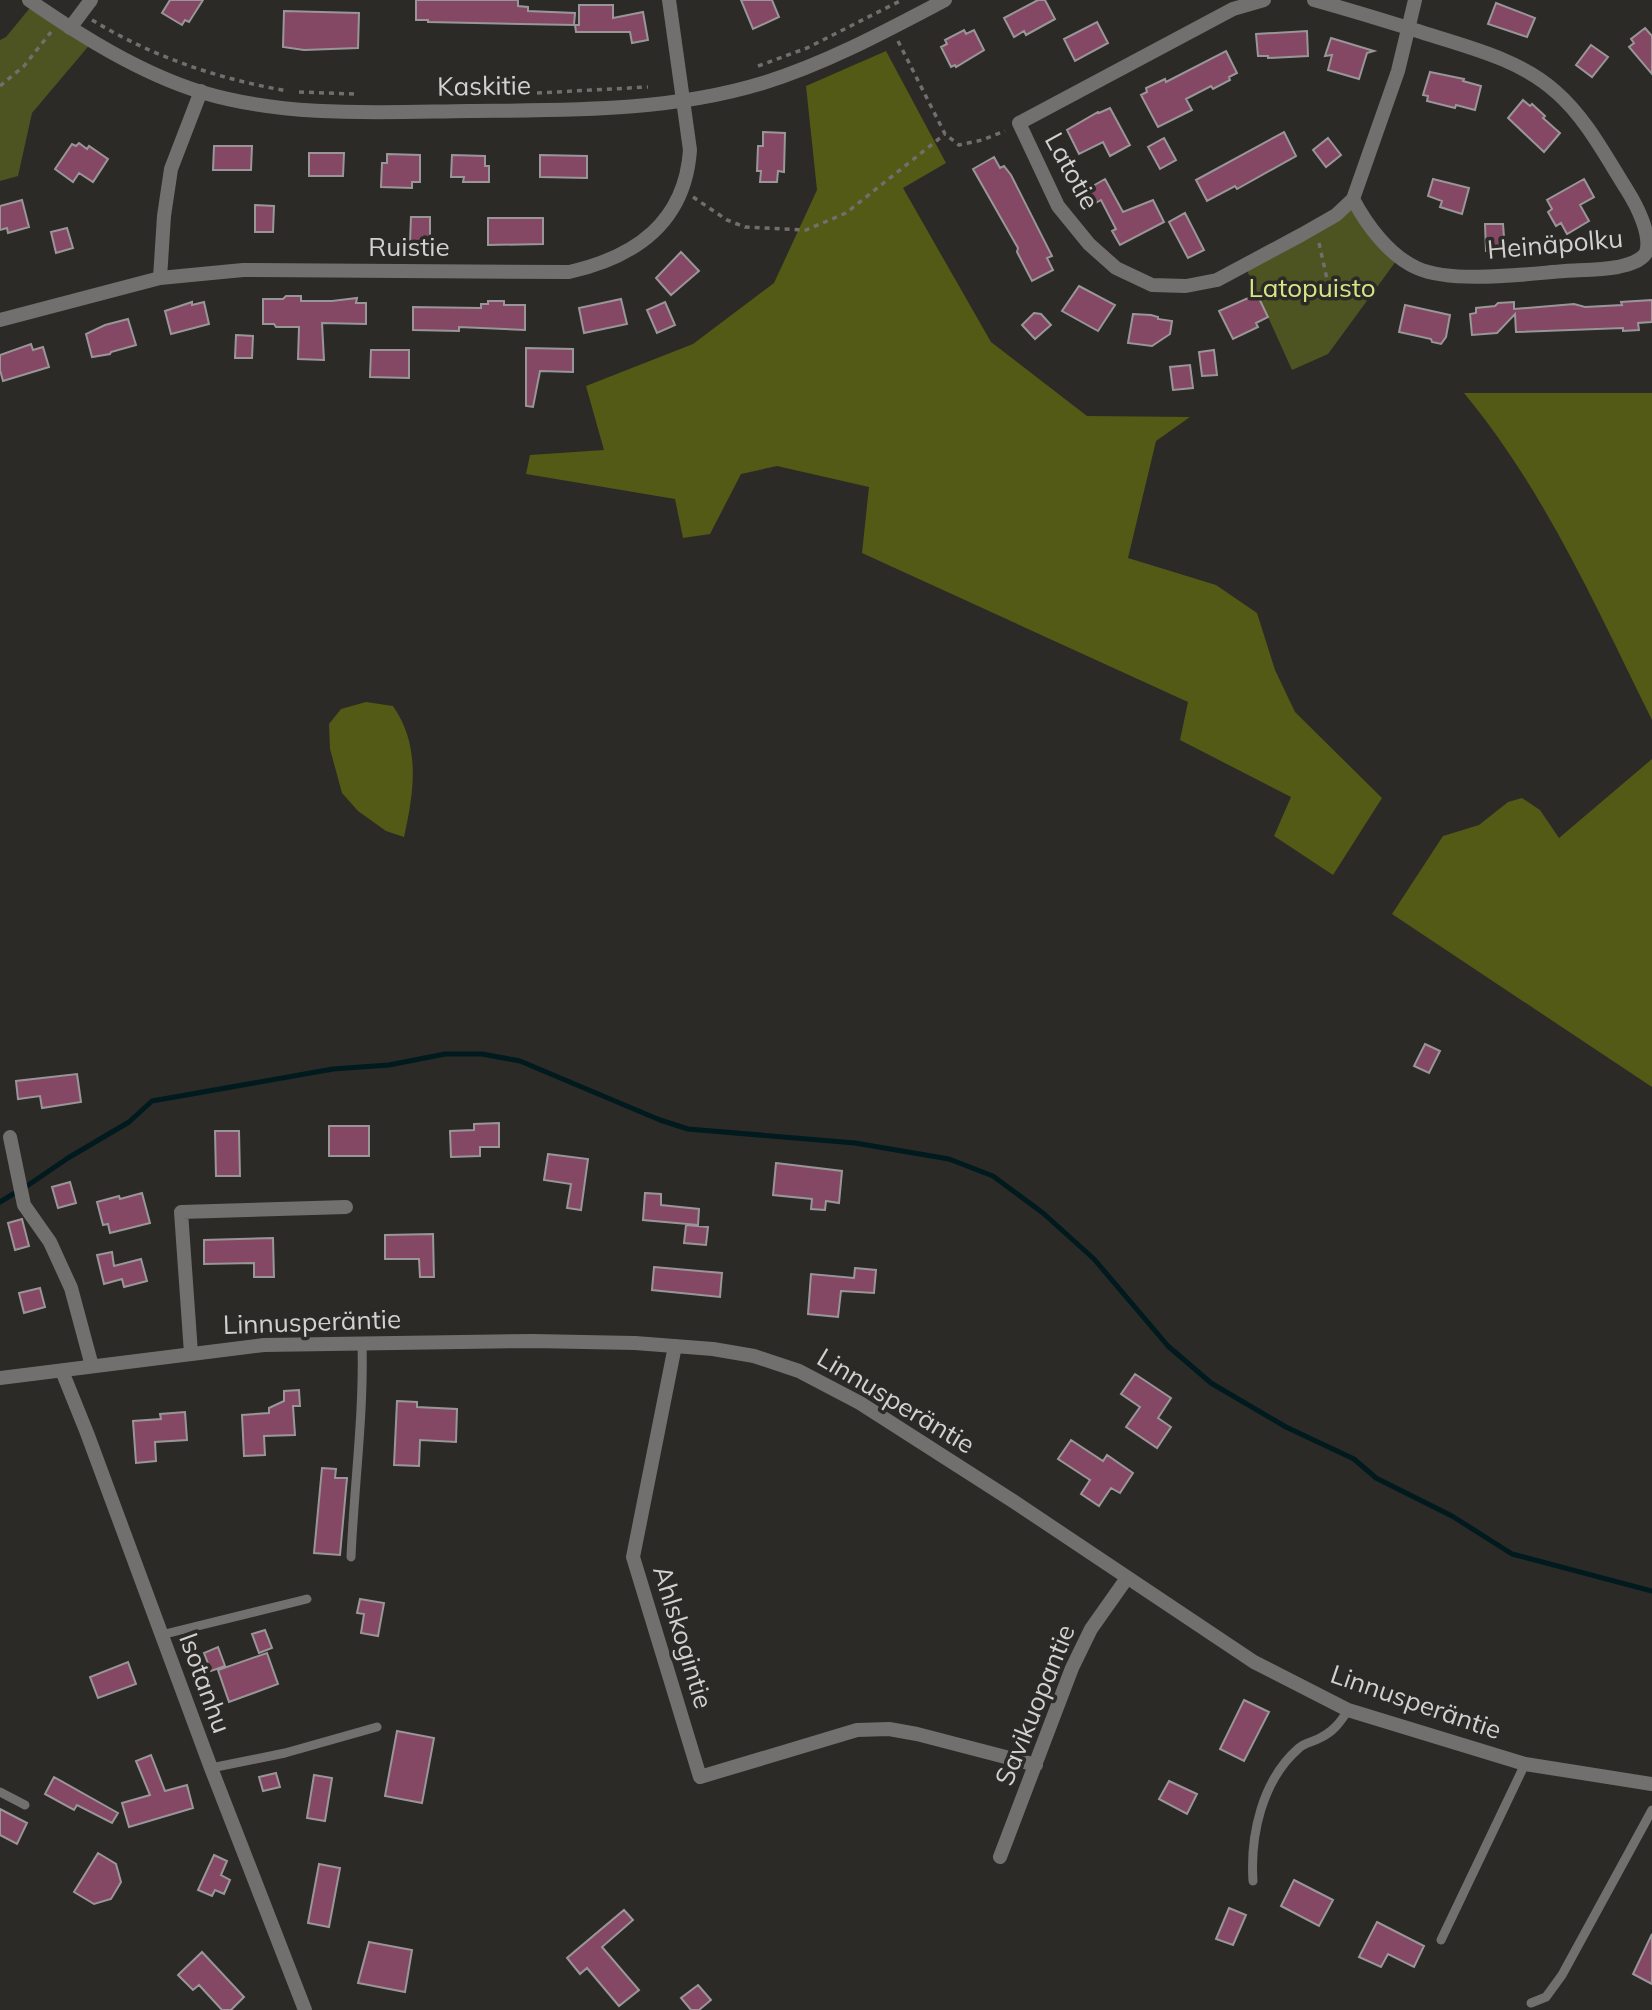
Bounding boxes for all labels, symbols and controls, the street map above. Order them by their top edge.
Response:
street label: Kaskitie [437,68,531,103]
street label: Latotie [1038,127,1107,215]
street label: Heinäpolku [1486,221,1624,266]
street label: Ruistie [368,230,450,263]
park label: Latopuisto [1249,271,1375,304]
street label: Linnusperäntie [222,1302,402,1341]
street label: Linnusperäntie [811,1341,981,1461]
street label: Ahlskogintie [646,1561,721,1712]
street label: Savikuopantie [987,1619,1082,1790]
street label: Isotanhu [172,1628,239,1738]
street label: Linnusperäntie [1327,1657,1506,1746]

